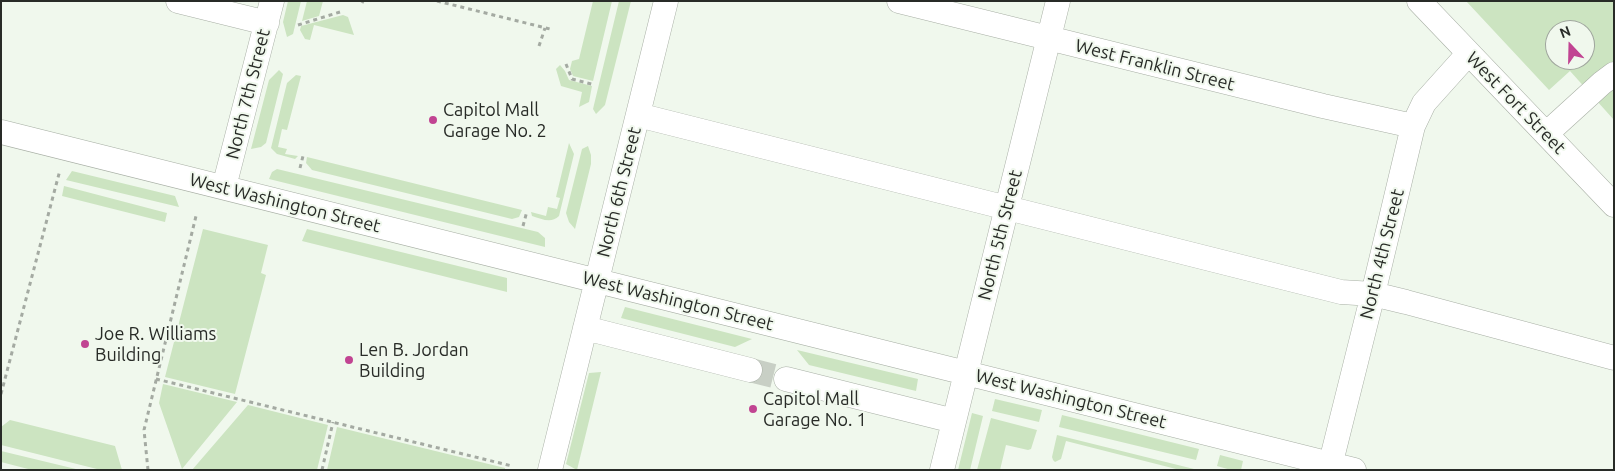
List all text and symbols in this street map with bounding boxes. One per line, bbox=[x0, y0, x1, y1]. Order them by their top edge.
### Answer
north arrow bbox=[1545, 20, 1595, 70]
text: N bbox=[1557, 23, 1573, 41]
street label: North 7th Street bbox=[221, 27, 275, 161]
street label: West Franklin Street bbox=[1073, 35, 1237, 95]
street label: West Fort Street bbox=[1462, 47, 1570, 159]
place label: Capitol Mall Garage No. 2 bbox=[443, 99, 547, 142]
marker: Capitol Mall Garage No. 2 bbox=[427, 114, 439, 126]
street label: North 6th Street bbox=[592, 125, 646, 259]
street label: North 5th Street bbox=[973, 168, 1027, 302]
street label: West Washington Street bbox=[187, 169, 383, 237]
street label: North 4th Street bbox=[1355, 187, 1409, 321]
street label: West Washington Street bbox=[580, 267, 776, 335]
place label: Joe R. Williams Building bbox=[95, 323, 216, 366]
marker: Joe R. Williams Building bbox=[79, 338, 91, 350]
place label: Len B. Jordan Building bbox=[359, 339, 469, 382]
marker: Len B. Jordan Building bbox=[343, 354, 355, 366]
street label: West Washington Street bbox=[973, 365, 1169, 433]
place label: Capitol Mall Garage No. 1 bbox=[763, 388, 867, 430]
marker: Capitol Mall Garage No. 1 bbox=[747, 403, 759, 415]

